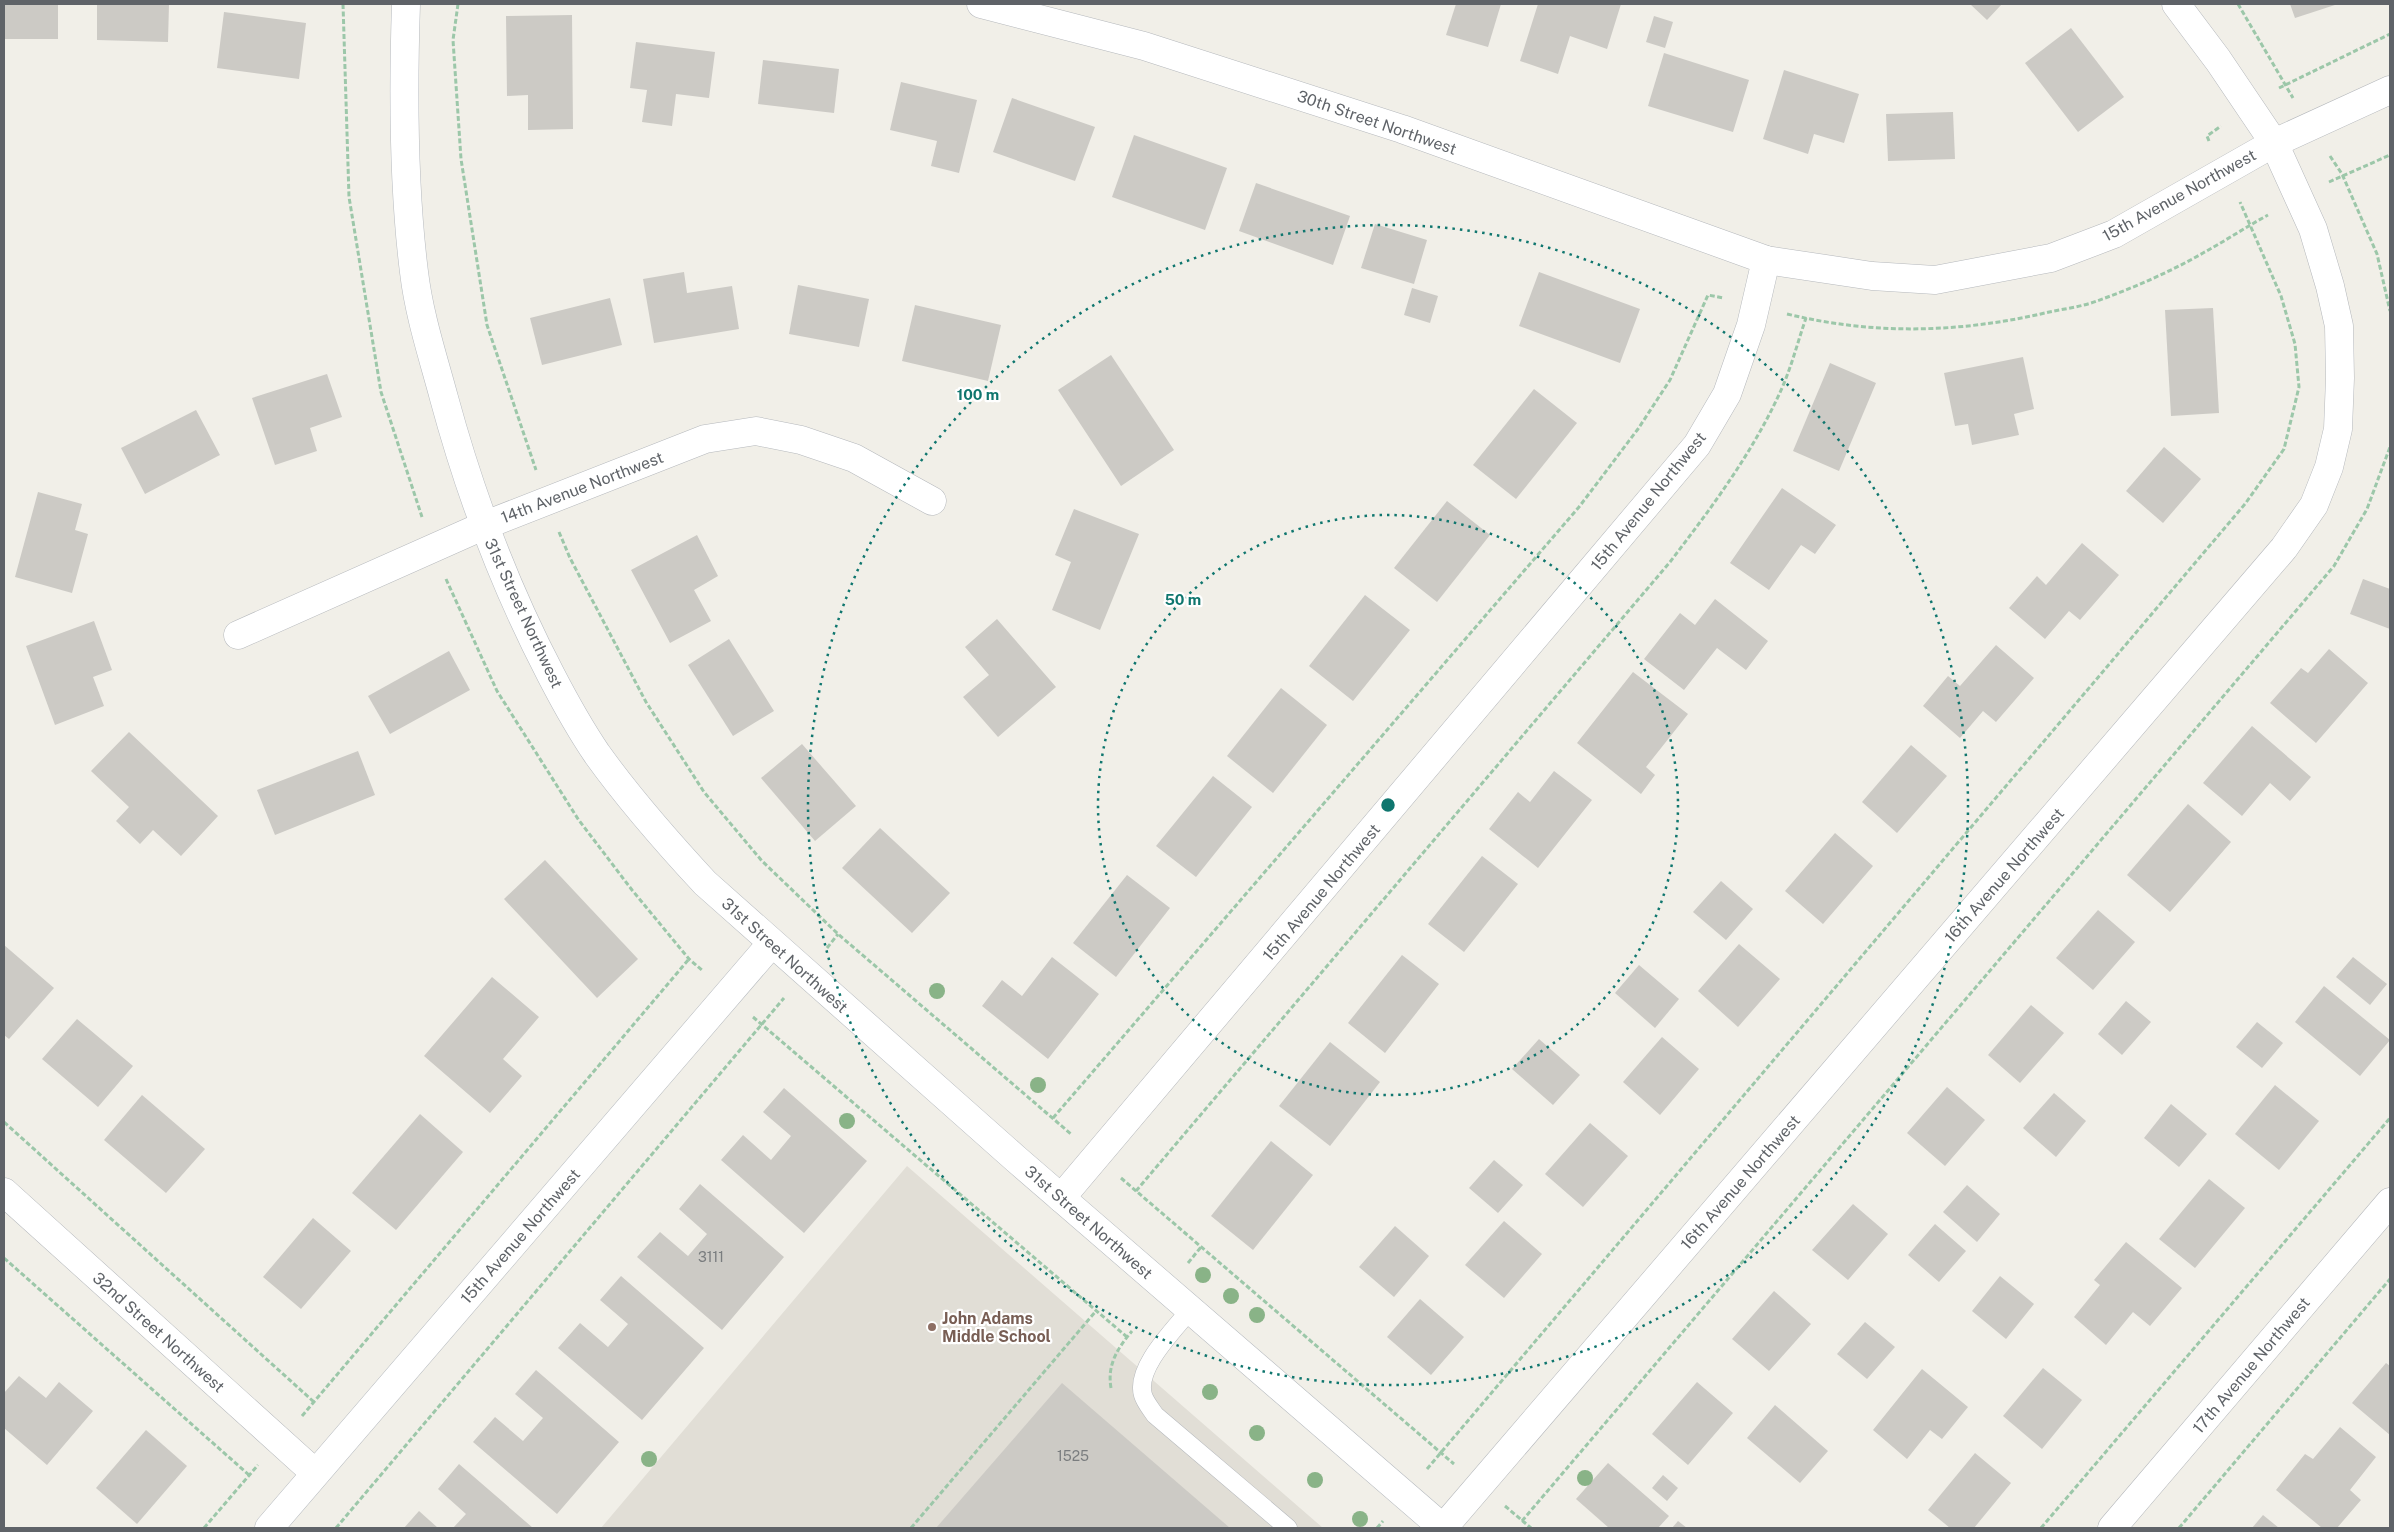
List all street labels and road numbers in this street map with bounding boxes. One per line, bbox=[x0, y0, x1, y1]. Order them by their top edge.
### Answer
street label: 30th Street Northwest bbox=[1295, 86, 1459, 159]
street label: 15th Avenue Northwest bbox=[2099, 145, 2259, 246]
street label: 15th Avenue Northwest bbox=[1587, 428, 1710, 574]
street label: 14th Avenue Northwest bbox=[498, 448, 666, 527]
street label: 31st Street Northwest bbox=[481, 535, 567, 691]
street label: 16th Avenue Northwest bbox=[1941, 804, 2068, 947]
street label: 15th Avenue Northwest bbox=[1259, 820, 1384, 964]
street label: 31st Street Northwest bbox=[718, 894, 852, 1017]
street label: 16th Avenue Northwest bbox=[1677, 1111, 1804, 1254]
street label: 31st Street Northwest bbox=[1021, 1162, 1156, 1283]
street label: 15th Avenue Northwest bbox=[457, 1165, 584, 1308]
street label: 32nd Street Northwest bbox=[89, 1268, 228, 1397]
street label: 17th Avenue Northwest bbox=[2189, 1293, 2314, 1437]

